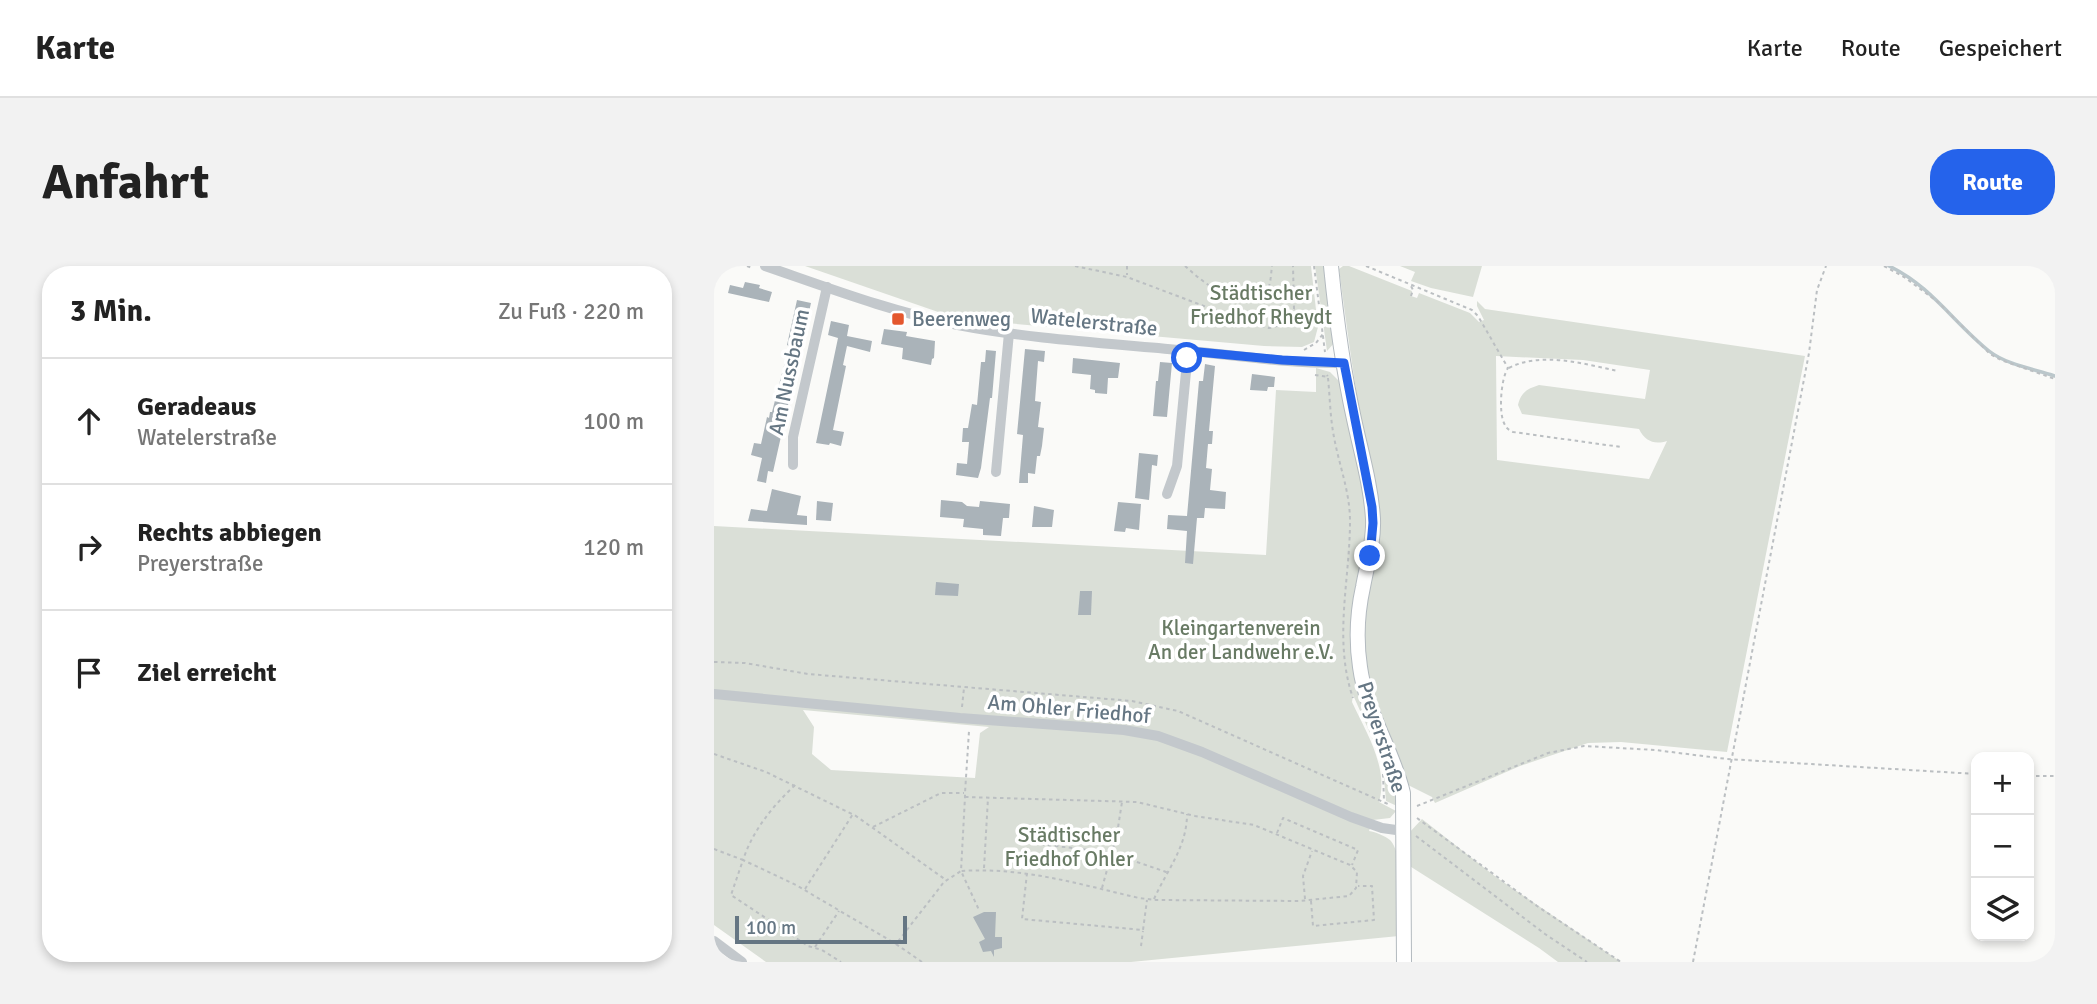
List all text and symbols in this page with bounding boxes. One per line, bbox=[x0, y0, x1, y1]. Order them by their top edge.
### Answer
text: Karte bbox=[35, 28, 115, 69]
text: Karte bbox=[1747, 33, 1803, 63]
text: Route bbox=[1841, 33, 1901, 63]
text: Gespeichert bbox=[1939, 33, 2062, 63]
button: Route bbox=[1930, 149, 2055, 215]
text: Anfahrt bbox=[42, 152, 209, 212]
park label: Städtischer Friedhof Rheydt bbox=[1190, 280, 1332, 330]
text: 3 Min. bbox=[70, 293, 152, 330]
text: Zu Fuß · 220 m bbox=[498, 297, 644, 326]
street label: Watelerstraße bbox=[1029, 302, 1159, 342]
place label: Beerenweg bbox=[912, 306, 1011, 332]
street label: Am Nussbaum bbox=[763, 307, 815, 437]
marker: Beerenweg bbox=[890, 311, 906, 327]
route start bbox=[1171, 342, 1202, 373]
text: Geradeaus bbox=[137, 391, 256, 423]
icon: ahead bbox=[70, 402, 108, 440]
text: 100 m bbox=[583, 407, 644, 436]
text: Watelerstraße bbox=[137, 423, 277, 452]
text: Rechts abbiegen bbox=[137, 517, 322, 549]
icon: right bbox=[70, 528, 108, 566]
text: 120 m bbox=[583, 533, 644, 562]
route end bbox=[1354, 540, 1385, 571]
text: Preyerstraße bbox=[137, 549, 263, 578]
park label: Kleingartenverein An der Landwehr e.V. bbox=[1148, 615, 1334, 665]
icon: arrive bbox=[70, 654, 108, 692]
text: Ziel erreicht bbox=[137, 657, 277, 689]
street label: Preyerstraße bbox=[1352, 678, 1412, 796]
street label: Am Ohler Friedhof bbox=[986, 689, 1152, 729]
map controls bbox=[1971, 752, 2034, 941]
button: + bbox=[1971, 752, 2034, 815]
button: − bbox=[1971, 815, 2034, 878]
park label: Städtischer Friedhof Ohler bbox=[1004, 822, 1134, 872]
button: layers bbox=[1971, 878, 2034, 941]
scale bar bbox=[735, 913, 906, 945]
text: 100 m bbox=[746, 916, 796, 940]

